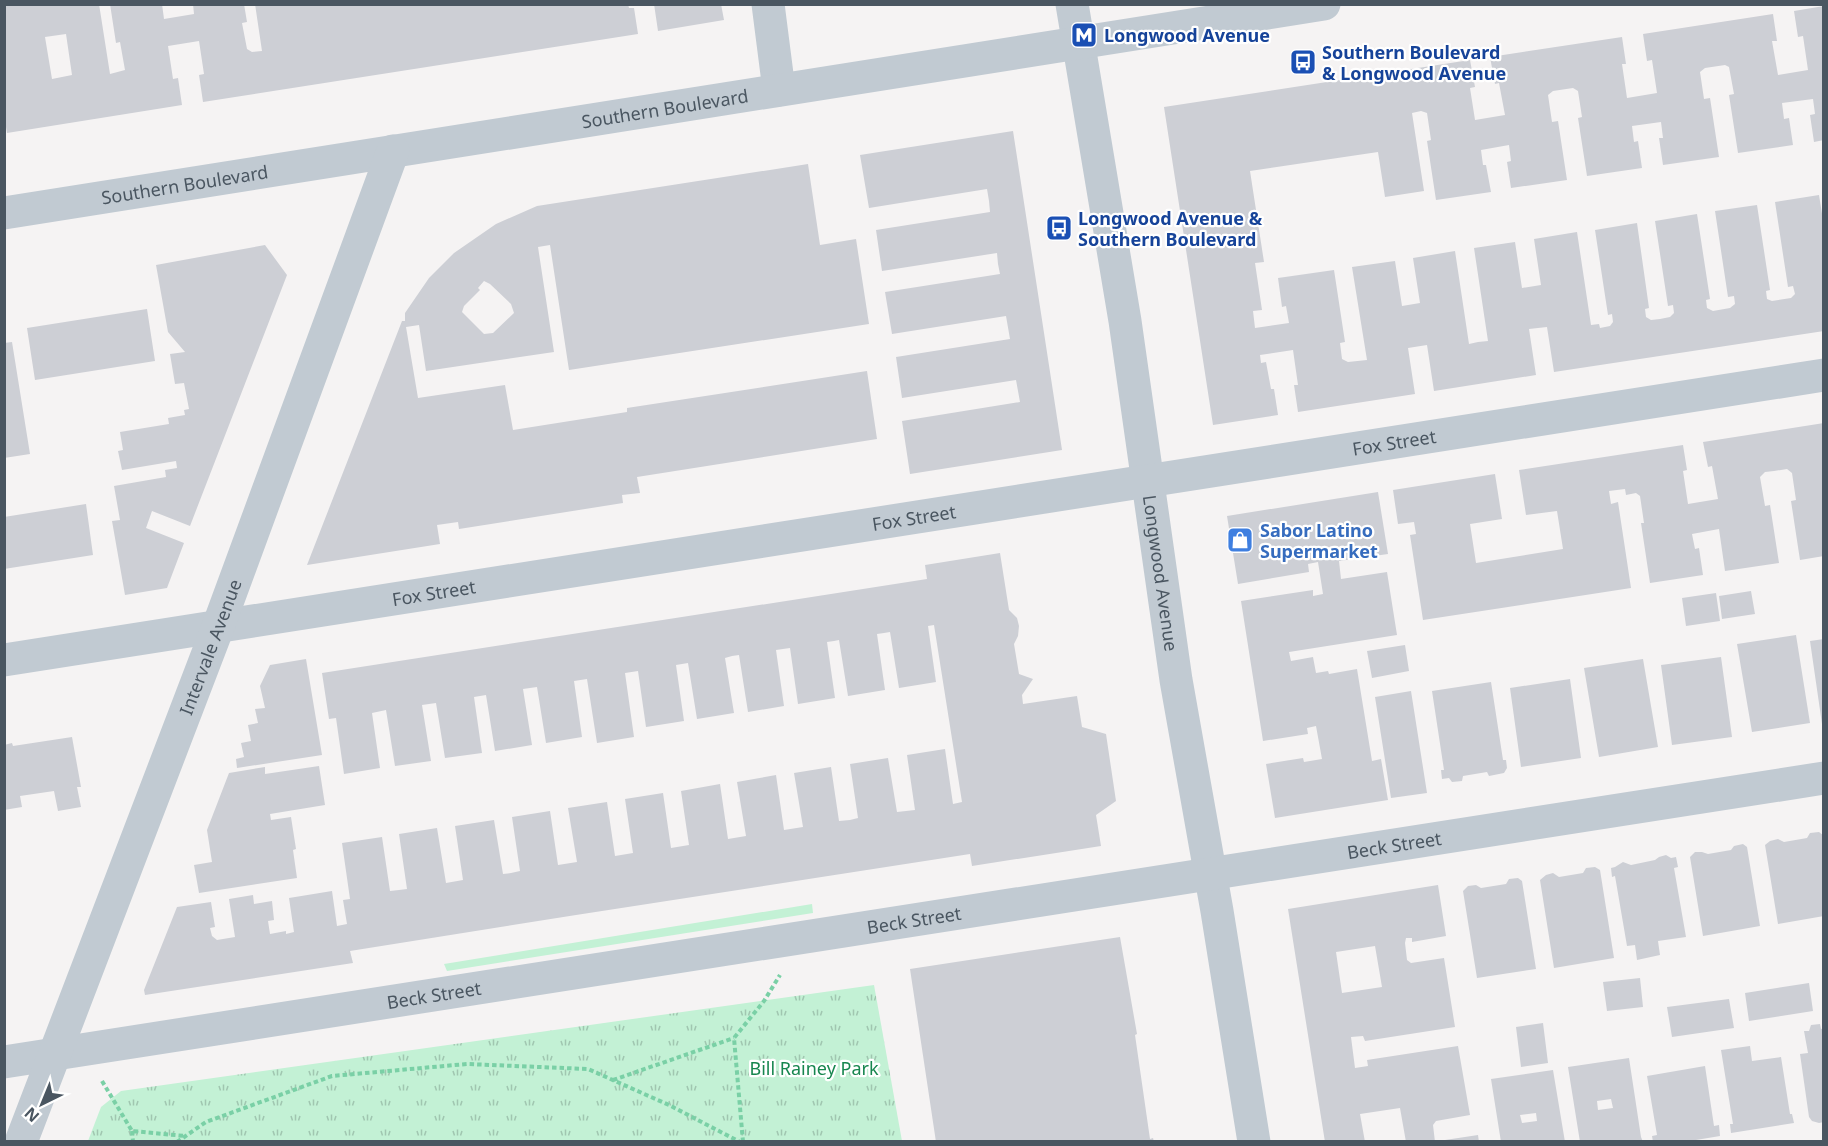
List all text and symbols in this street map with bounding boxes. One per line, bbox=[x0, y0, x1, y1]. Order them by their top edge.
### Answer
metro station icon: Longwood Avenue bbox=[1069, 20, 1099, 50]
place label: Longwood Avenue bbox=[1104, 23, 1270, 47]
place label: Southern Boulevard & Longwood Avenue bbox=[1322, 40, 1506, 85]
bus stop icon: Southern Boulevard & Longwood Avenue bbox=[1288, 47, 1318, 77]
street label: Southern Boulevard bbox=[580, 83, 750, 133]
street label: Southern Boulevard bbox=[100, 159, 270, 209]
place label: Longwood Avenue & Southern Boulevard bbox=[1078, 206, 1263, 251]
bus stop icon: Longwood Avenue & Southern Boulevard bbox=[1044, 213, 1074, 243]
street label: Fox Street bbox=[1351, 424, 1438, 461]
street label: Longwood Avenue bbox=[1138, 493, 1184, 653]
street label: Fox Street bbox=[870, 499, 958, 536]
place label: Sabor Latino Supermarket bbox=[1260, 518, 1378, 563]
shop icon: Sabor Latino Supermarket bbox=[1225, 525, 1255, 555]
street label: Fox Street bbox=[390, 574, 478, 611]
street label: Intervale Avenue bbox=[174, 576, 247, 718]
street label: Beck Street bbox=[1345, 826, 1443, 864]
street label: Beck Street bbox=[865, 901, 963, 939]
street label: Beck Street bbox=[385, 976, 483, 1014]
park label: Bill Rainey Park bbox=[749, 1056, 879, 1080]
north arrow bbox=[12, 1074, 72, 1134]
text: N bbox=[20, 1102, 44, 1127]

